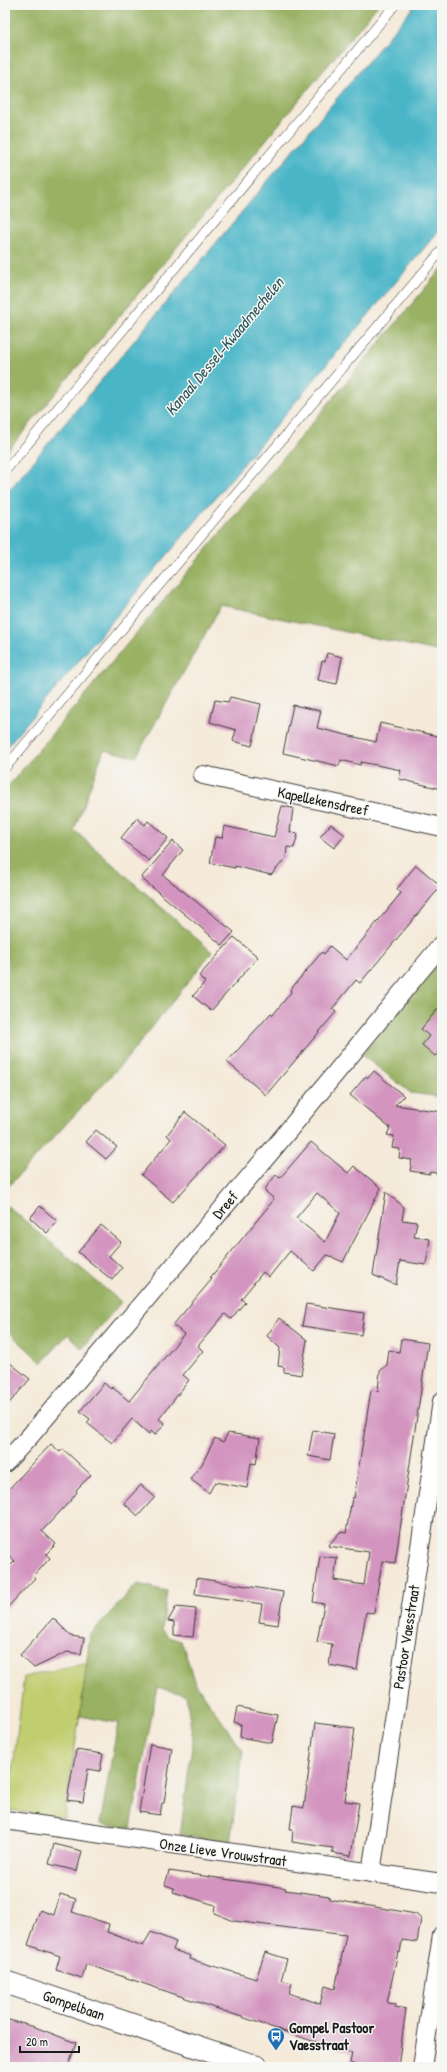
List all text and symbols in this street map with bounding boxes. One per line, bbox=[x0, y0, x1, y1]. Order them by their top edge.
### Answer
water label: Kanaal Dessel-Kwaadmechelen bbox=[159, 271, 290, 420]
street label: Kapellekensdreef bbox=[276, 781, 371, 821]
street label: Dreef bbox=[207, 1186, 243, 1223]
street label: Pastoor Vaesstraat bbox=[387, 1583, 425, 1691]
street label: Onze Lieve Vrouwstraat bbox=[158, 1833, 289, 1871]
street label: Gompelbaan bbox=[40, 1985, 108, 2026]
place label: Gompel Pastoor Vaesstraat bbox=[289, 2017, 374, 2055]
bus stop icon: Gompel Pastoor Vaesstraat bbox=[266, 2026, 286, 2051]
scale bar bbox=[20, 2028, 79, 2054]
text: 20 m bbox=[26, 2033, 48, 2050]

